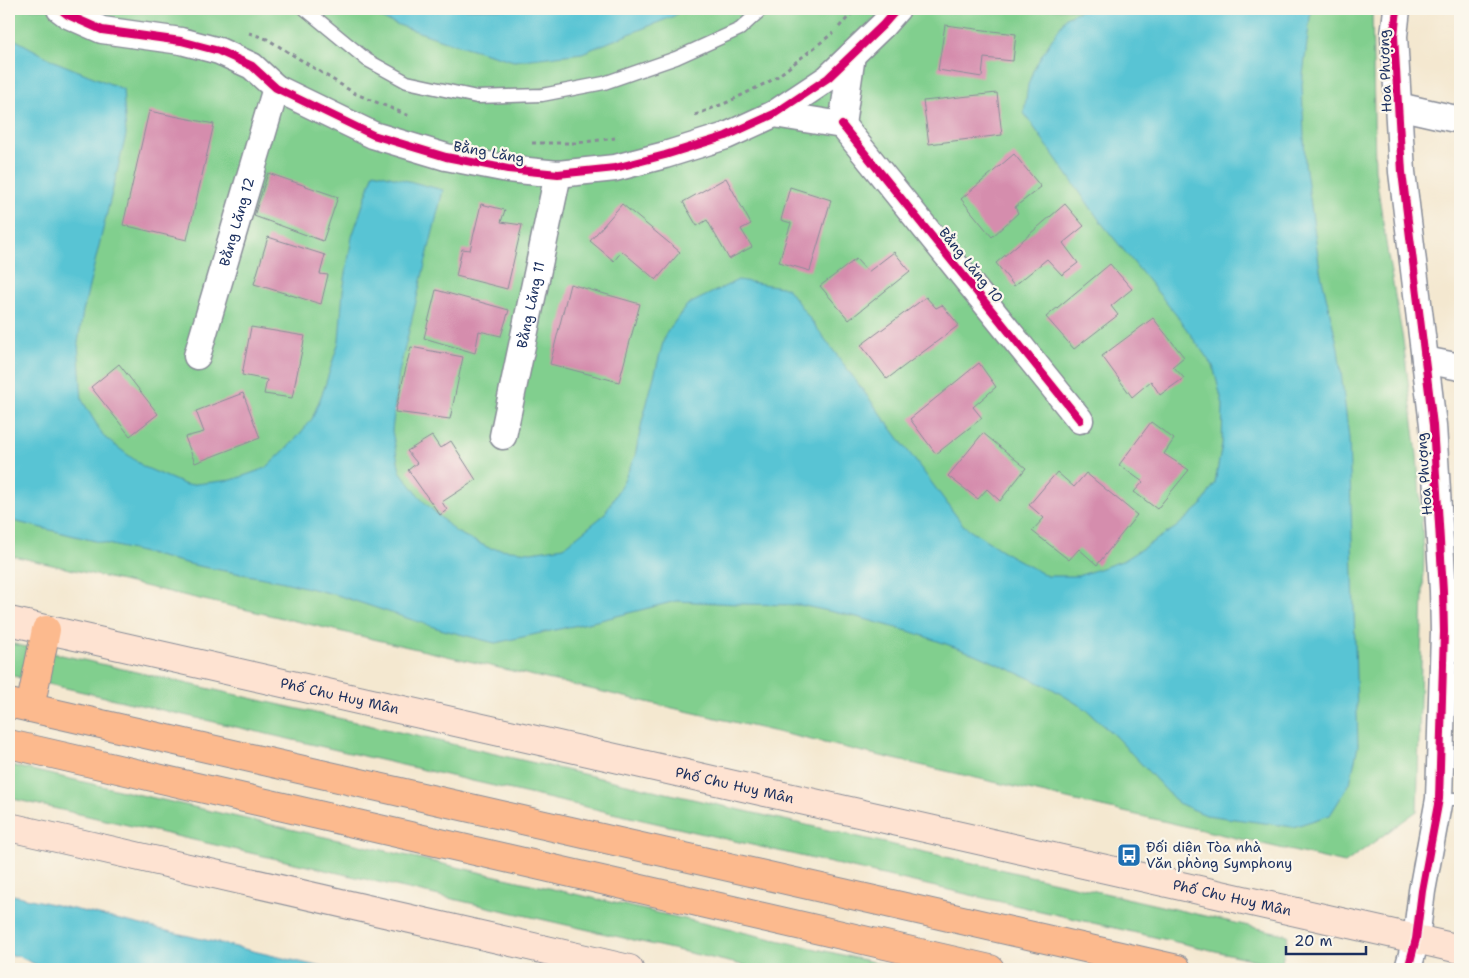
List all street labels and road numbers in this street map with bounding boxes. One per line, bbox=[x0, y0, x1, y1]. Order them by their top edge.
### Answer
street label: Hoa Phượng bbox=[1375, 29, 1395, 113]
street label: Bằng Lăng bbox=[452, 137, 526, 167]
street label: Bằng Lăng 12 bbox=[215, 175, 258, 268]
street label: Bằng Lăng 10 bbox=[935, 224, 1007, 306]
street label: Bằng Lăng 11 bbox=[513, 260, 548, 350]
street label: Hoa Phượng bbox=[1412, 432, 1436, 516]
street label: Phố Chu Huy Mân bbox=[279, 674, 401, 718]
street label: Phố Chu Huy Mân bbox=[674, 763, 796, 807]
street label: Phố Chu Huy Mân bbox=[1171, 875, 1294, 920]

